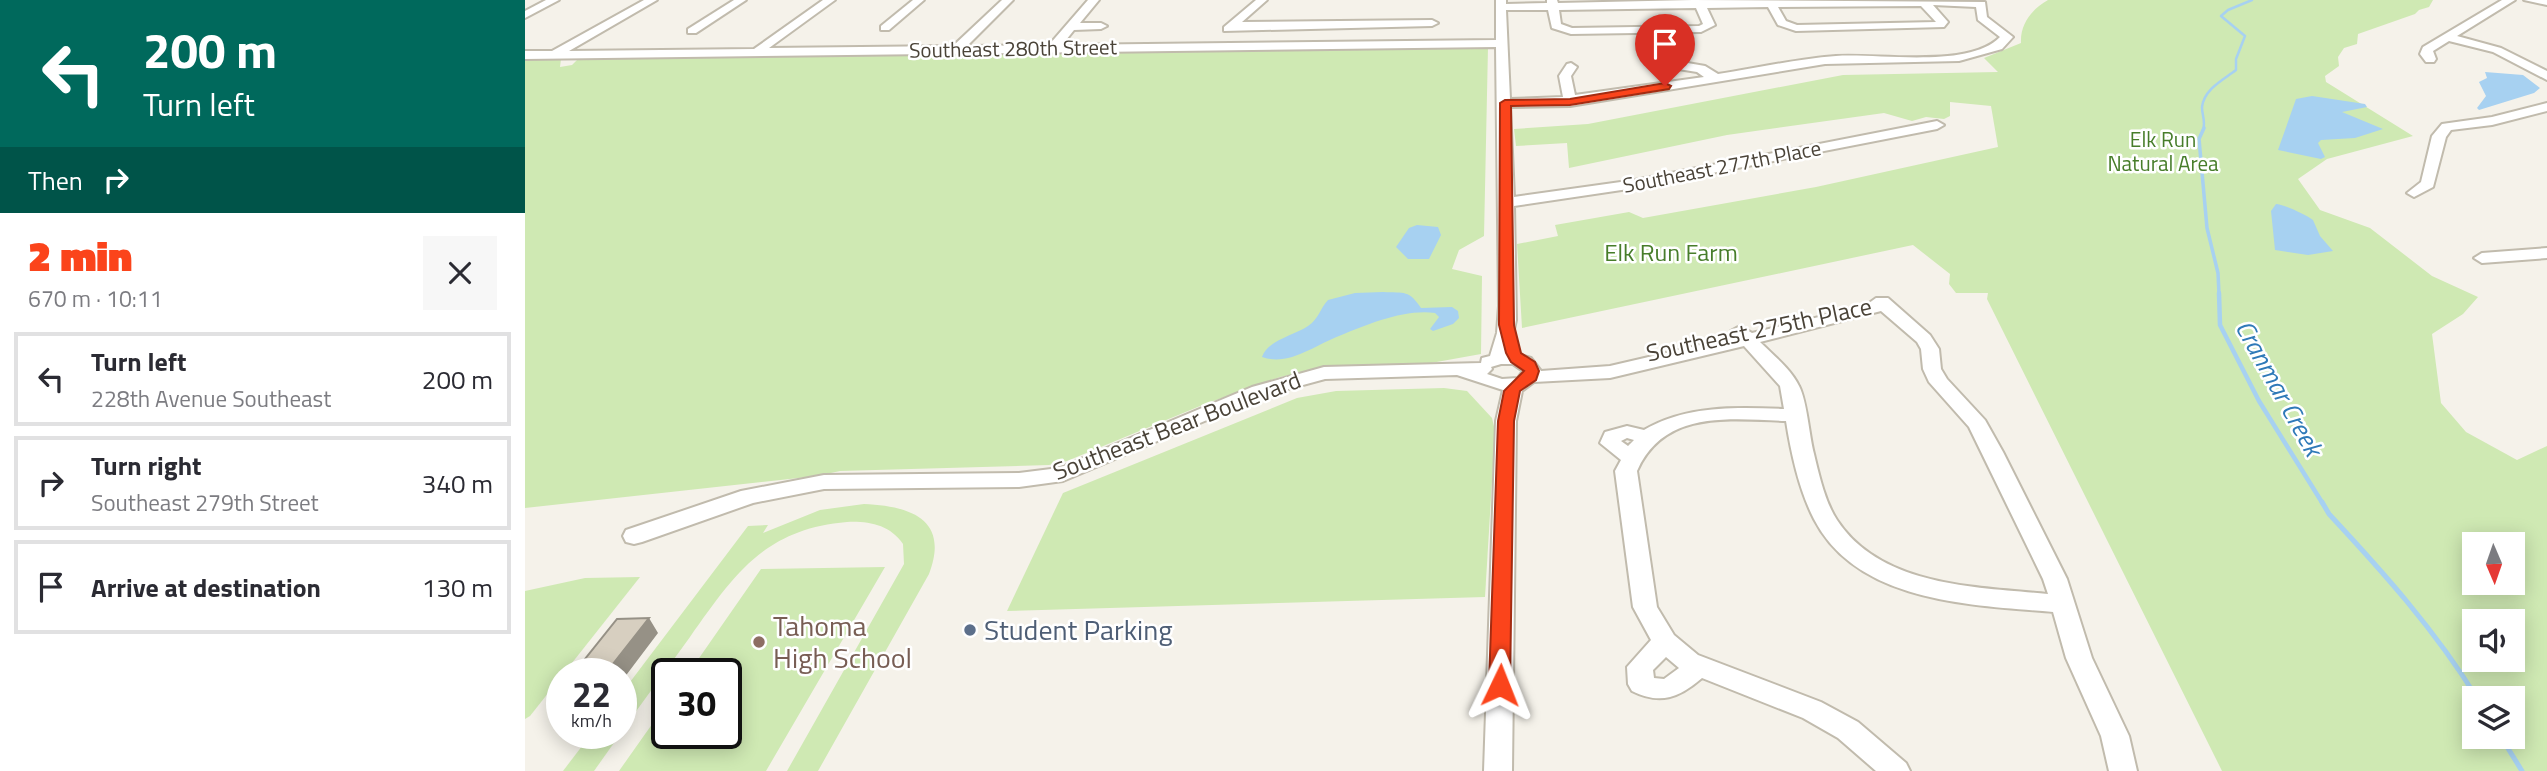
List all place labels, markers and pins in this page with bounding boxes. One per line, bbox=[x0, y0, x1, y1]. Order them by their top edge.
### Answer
pin bbox=[1635, 14, 1695, 86]
place label: Tahoma High School bbox=[773, 604, 912, 679]
place label: Student Parking bbox=[984, 608, 1173, 651]
marker: Student Parking bbox=[962, 622, 978, 638]
marker: Tahoma High School bbox=[751, 634, 767, 650]

